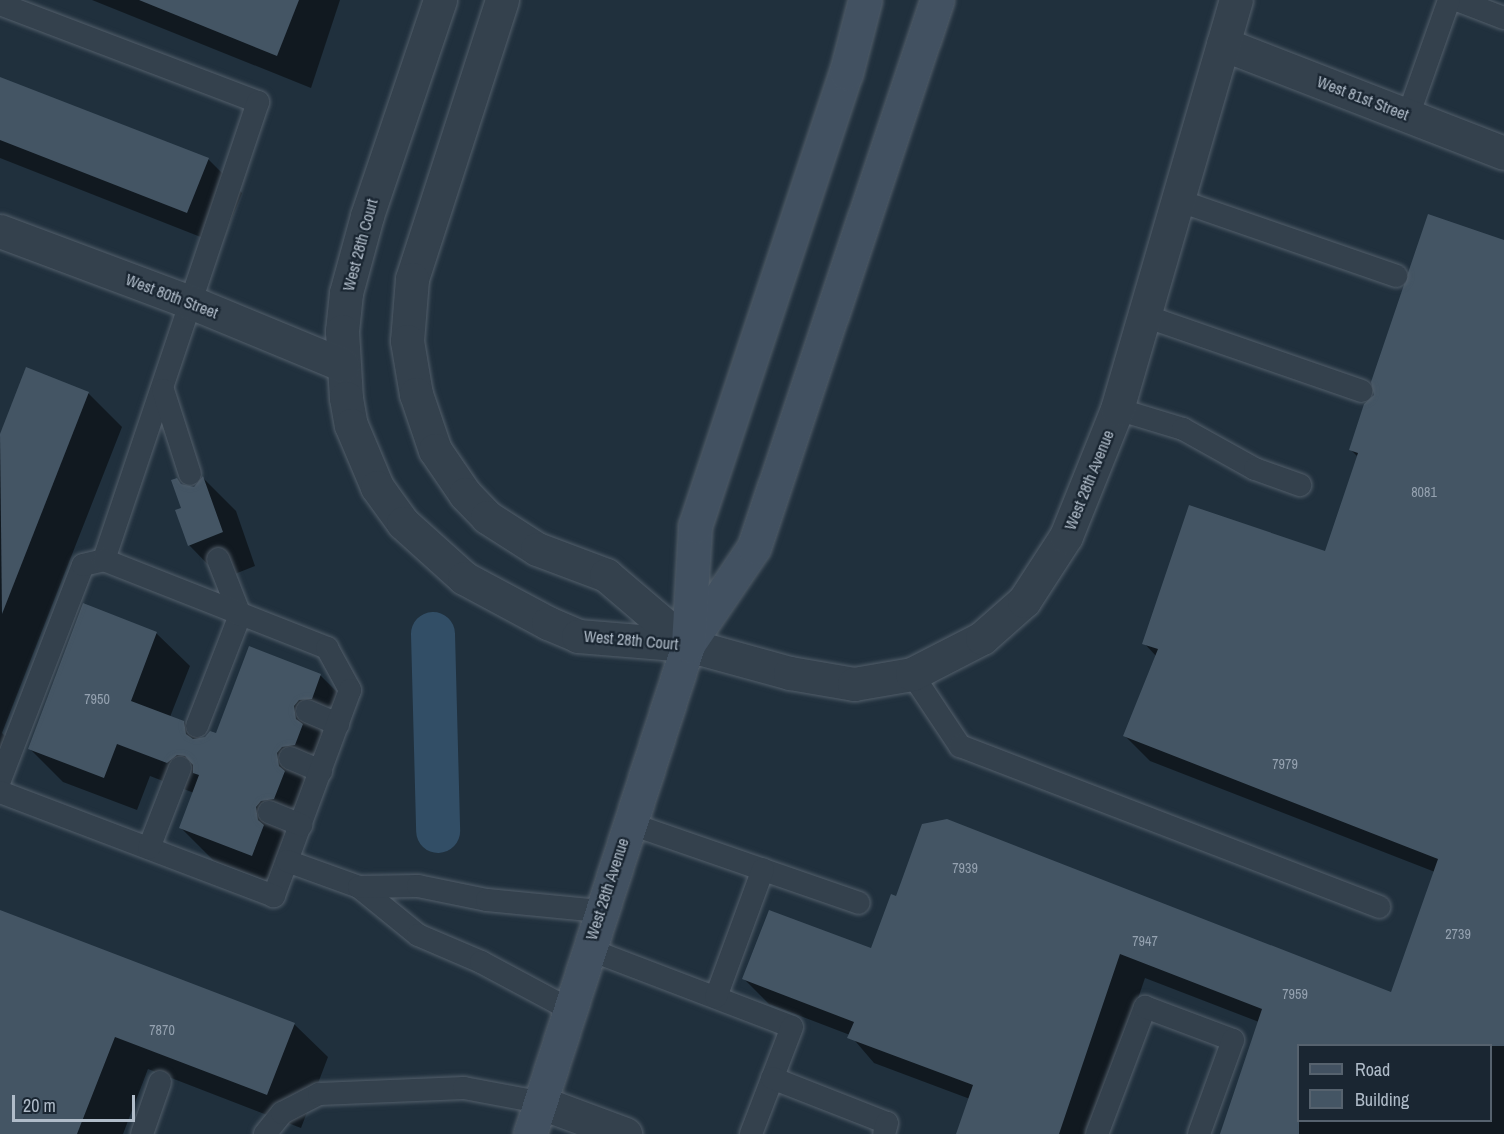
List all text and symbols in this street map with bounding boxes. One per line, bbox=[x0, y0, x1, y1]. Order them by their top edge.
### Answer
street label: West 81st Street bbox=[1314, 72, 1412, 124]
street label: West 28th Court bbox=[338, 197, 382, 293]
street label: West 80th Street bbox=[123, 270, 221, 322]
street label: West 28th Avenue bbox=[1060, 427, 1118, 533]
house number: 8081 bbox=[1411, 484, 1437, 500]
street label: West 28th Court bbox=[583, 626, 679, 654]
house number: 7950 bbox=[84, 691, 110, 707]
house number: 7979 bbox=[1272, 756, 1298, 772]
street label: West 28th Avenue bbox=[581, 835, 633, 943]
house number: 7939 bbox=[952, 860, 978, 876]
house number: 2739 bbox=[1445, 926, 1471, 942]
house number: 7947 bbox=[1132, 933, 1158, 949]
house number: 7959 bbox=[1282, 986, 1308, 1002]
house number: 7870 bbox=[149, 1022, 175, 1038]
legend bbox=[1297, 1044, 1492, 1122]
text: Road bbox=[1355, 1057, 1390, 1082]
scale bar bbox=[15, 1083, 138, 1121]
text: Building bbox=[1355, 1087, 1409, 1112]
text: 20 m bbox=[23, 1093, 56, 1118]

